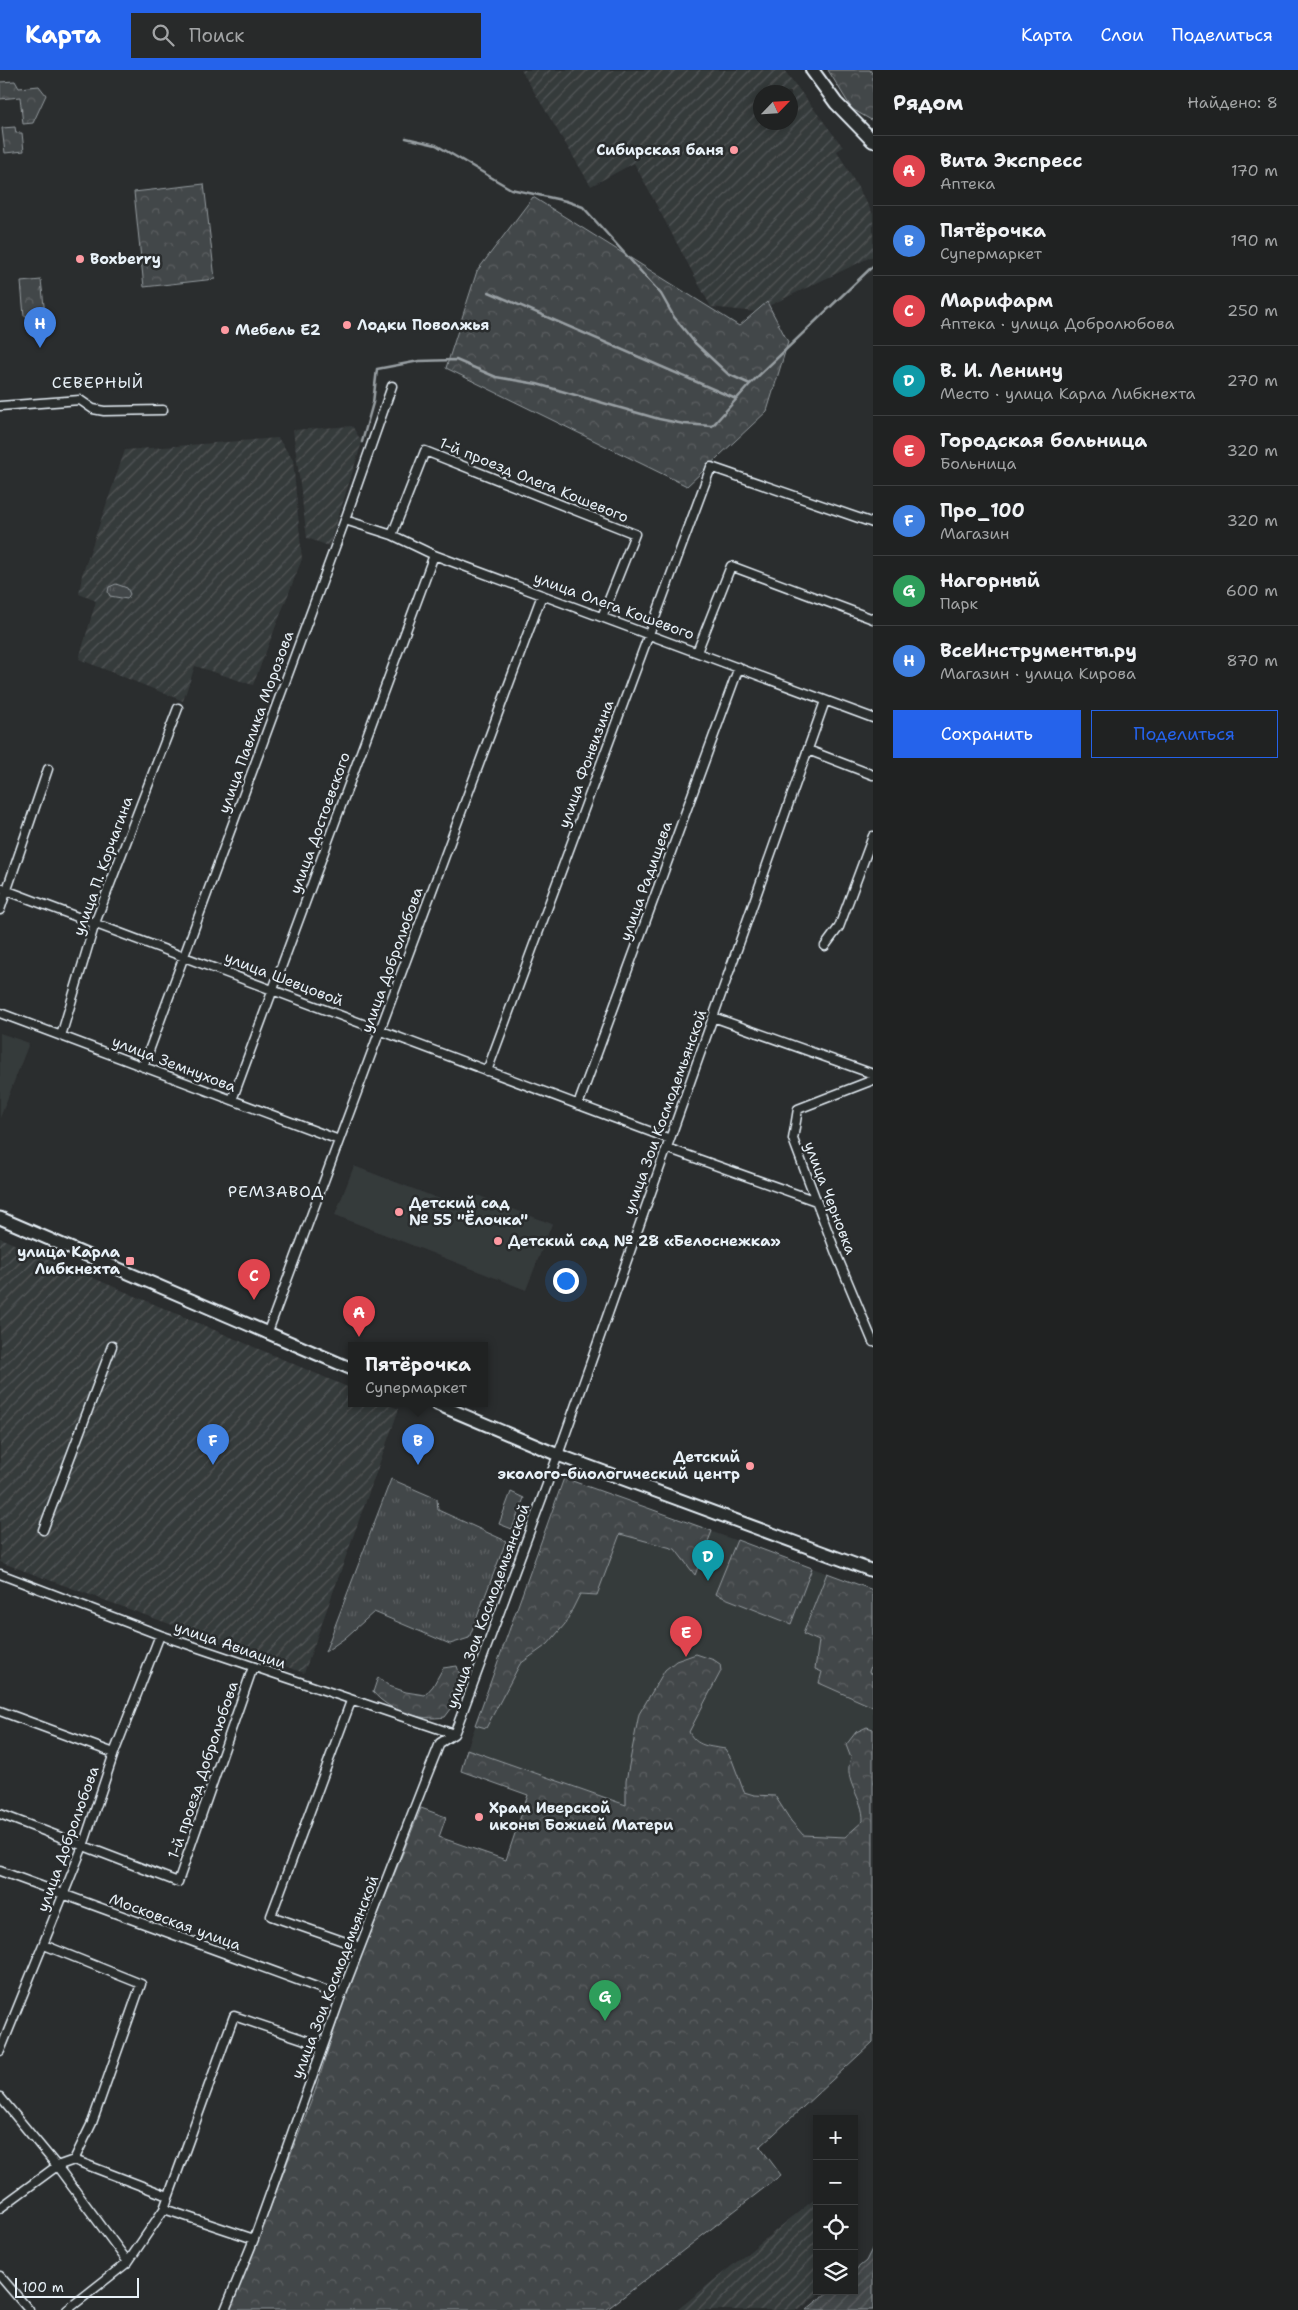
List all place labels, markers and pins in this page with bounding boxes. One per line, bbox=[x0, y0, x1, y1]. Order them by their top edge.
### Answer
place label: Сибирская баня bbox=[596, 140, 724, 160]
marker: Сибирская баня bbox=[728, 144, 740, 156]
place label: Boxberry bbox=[90, 249, 161, 269]
marker: Boxberry bbox=[74, 253, 86, 265]
pin: H bbox=[24, 307, 56, 348]
place label: Лодки Поволжья bbox=[357, 315, 490, 335]
marker: Лодки Поволжья bbox=[341, 319, 353, 331]
place label: Мебель Е2 bbox=[235, 320, 321, 340]
marker: Мебель Е2 bbox=[219, 324, 231, 336]
place label: Детский сад № 55 "Ёлочка" bbox=[409, 1193, 528, 1230]
marker: Детский сад № 55 "Ёлочка" bbox=[393, 1206, 405, 1218]
place label: Детский сад № 28 «Белоснежка» bbox=[508, 1231, 781, 1251]
marker: Детский сад № 28 «Белоснежка» bbox=[492, 1235, 504, 1247]
place label: улица Карла Либкнехта bbox=[17, 1242, 121, 1279]
marker: улица Карла Либкнехта bbox=[124, 1255, 136, 1267]
pin: C bbox=[238, 1259, 270, 1300]
pin: A bbox=[343, 1296, 375, 1337]
pin: F bbox=[197, 1424, 229, 1465]
pin: B bbox=[402, 1424, 434, 1465]
place label: Детский эколого-биологический центр bbox=[497, 1447, 741, 1484]
marker: Детский эколого-биологический центр bbox=[744, 1460, 756, 1472]
pin: D bbox=[692, 1540, 724, 1581]
pin: E bbox=[670, 1616, 702, 1657]
place label: Храм Иверской иконы Божией Матери bbox=[489, 1798, 674, 1835]
marker: Храм Иверской иконы Божией Матери bbox=[473, 1811, 485, 1823]
pin: G bbox=[589, 1980, 621, 2021]

